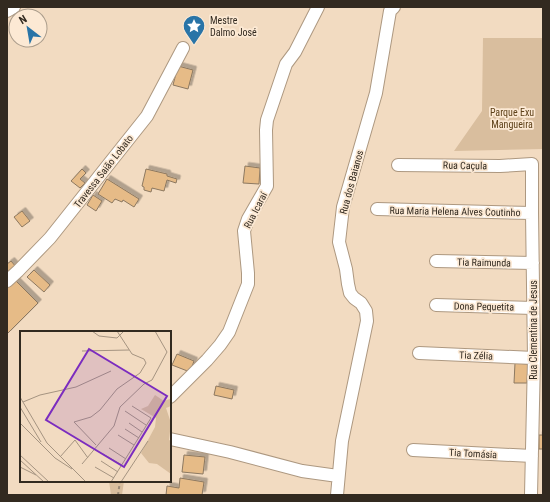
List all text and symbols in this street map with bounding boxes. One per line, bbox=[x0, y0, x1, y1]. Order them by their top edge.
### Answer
north arrow bbox=[8, 8, 48, 48]
text: N bbox=[17, 12, 30, 27]
place icon: Mestre Dalmo José bbox=[181, 13, 207, 46]
place label: Mestre Dalmo José bbox=[210, 15, 257, 38]
park label: Parque Exu Mangueira bbox=[490, 107, 534, 130]
street label: Travessa Saião Lobato bbox=[72, 133, 135, 210]
street label: Rua dos Baianos bbox=[338, 148, 365, 215]
street label: Rua Caçula bbox=[443, 160, 487, 171]
street label: Rua Icaraí bbox=[242, 190, 270, 230]
street label: Rua Maria Helena Alves Coutinho bbox=[389, 205, 521, 218]
street label: Tia Raimunda bbox=[457, 257, 511, 268]
street label: Rua Clementina de Jesus bbox=[528, 280, 539, 380]
street label: Dona Pequetita bbox=[454, 300, 514, 313]
inset map bbox=[20, 331, 171, 482]
street label: Tia Zélia bbox=[459, 349, 493, 362]
street label: Tia Tomásia bbox=[449, 447, 497, 460]

